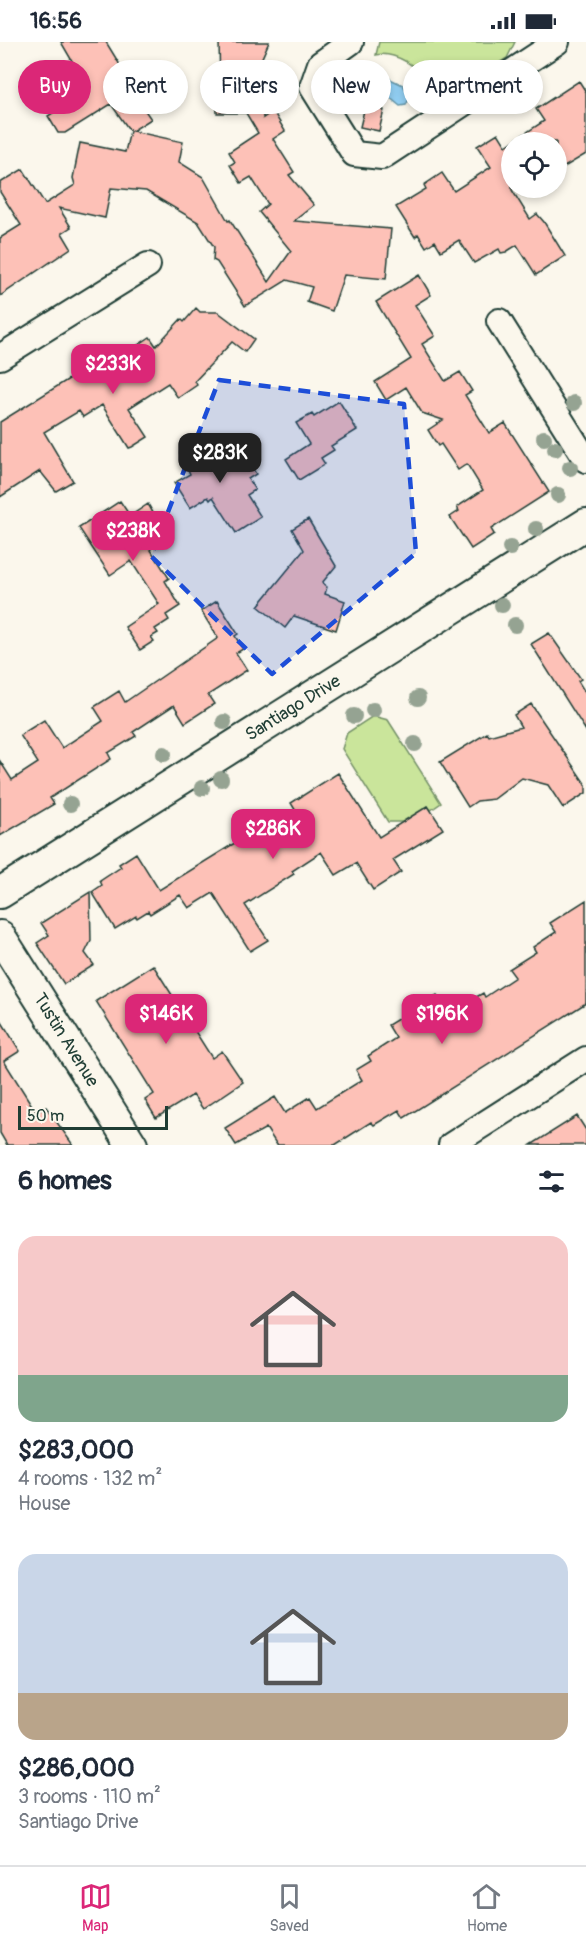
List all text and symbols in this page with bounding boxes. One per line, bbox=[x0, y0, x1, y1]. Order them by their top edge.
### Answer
text: 16:56 bbox=[30, 7, 82, 35]
chip: Buy bbox=[18, 60, 91, 114]
chip: Rent bbox=[103, 60, 188, 114]
chip: Filters bbox=[200, 60, 299, 114]
chip: New bbox=[311, 60, 391, 114]
chip: Apartment bbox=[403, 60, 543, 114]
map controls bbox=[501, 132, 567, 198]
button: locate bbox=[501, 132, 567, 198]
pin: $233K bbox=[71, 344, 155, 395]
text: $233K bbox=[85, 351, 141, 376]
pin: $283K bbox=[178, 433, 262, 484]
text: $283K bbox=[192, 440, 248, 465]
pin: $238K bbox=[91, 511, 175, 562]
text: $238K bbox=[106, 518, 160, 543]
street label: Santiago Drive bbox=[241, 670, 345, 746]
pin: $286K bbox=[231, 809, 315, 860]
text: $286K bbox=[245, 816, 301, 841]
street label: Tustin Avenue bbox=[28, 989, 104, 1091]
pin: $146K bbox=[124, 994, 208, 1045]
pin: $196K bbox=[400, 994, 484, 1045]
text: $146K bbox=[139, 1001, 193, 1026]
text: $196K bbox=[416, 1001, 468, 1026]
scale bar bbox=[18, 1103, 168, 1130]
text: 50 m bbox=[27, 1106, 64, 1126]
text: 6 homes bbox=[18, 1165, 112, 1197]
icon: filters bbox=[535, 1165, 568, 1198]
icon: home bbox=[239, 1275, 347, 1383]
text: $283,000 bbox=[18, 1434, 134, 1466]
text: 4 rooms · 132 m² bbox=[18, 1466, 162, 1491]
text: House bbox=[18, 1491, 70, 1516]
icon: home bbox=[239, 1593, 347, 1701]
text: $286,000 bbox=[18, 1752, 135, 1784]
text: 3 rooms · 110 m² bbox=[18, 1784, 161, 1809]
text: Santiago Drive bbox=[18, 1809, 138, 1834]
tab: Map bbox=[79, 1880, 112, 1936]
tab: Saved bbox=[269, 1880, 309, 1936]
tab: Home bbox=[467, 1880, 507, 1936]

